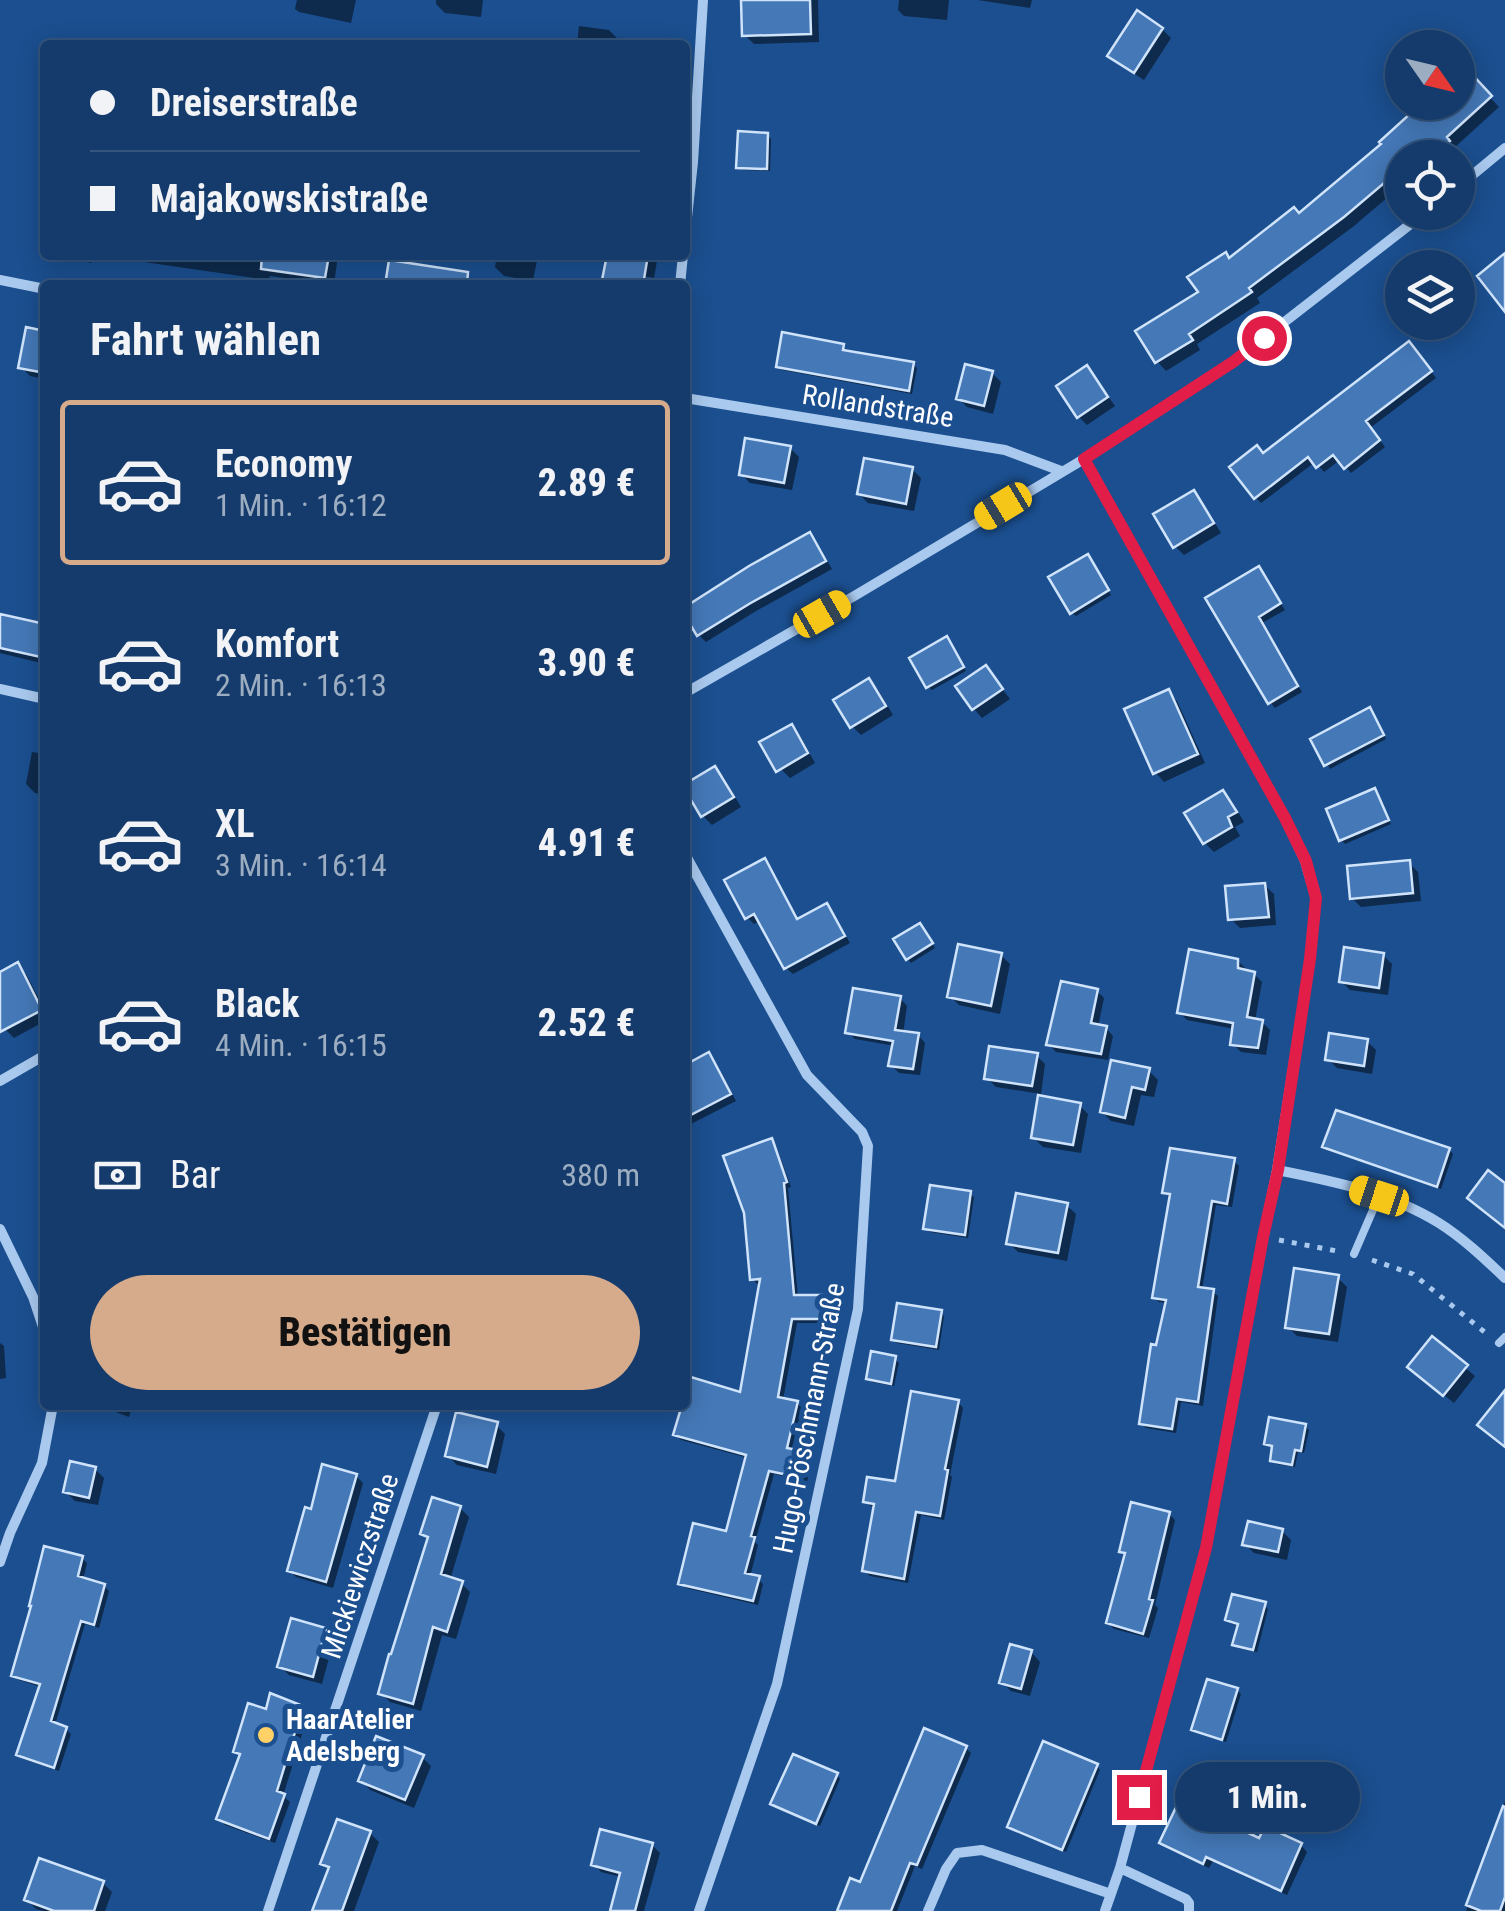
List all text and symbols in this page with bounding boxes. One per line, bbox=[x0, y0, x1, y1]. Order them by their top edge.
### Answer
north arrow bbox=[1385, 30, 1475, 120]
map controls bbox=[1385, 30, 1475, 340]
text: Dreiserstraße bbox=[150, 81, 358, 125]
button: locate bbox=[1385, 140, 1475, 230]
text: Majakowskistraße bbox=[150, 177, 428, 221]
button: layers bbox=[1385, 250, 1475, 340]
text: Fahrt wählen bbox=[90, 313, 321, 366]
route start bbox=[1242, 316, 1287, 361]
street label: Rollandstraße bbox=[800, 378, 956, 434]
icon: car bbox=[95, 438, 185, 528]
text: Economy bbox=[215, 442, 352, 486]
text: 2.89 € bbox=[538, 461, 635, 505]
car bbox=[970, 478, 1036, 534]
text: 1 Min. · 16:12 bbox=[215, 486, 387, 524]
car bbox=[789, 586, 855, 642]
icon: car bbox=[95, 618, 185, 708]
text: Komfort bbox=[215, 622, 339, 666]
text: 3.90 € bbox=[538, 641, 635, 685]
text: 2 Min. · 16:13 bbox=[215, 666, 387, 704]
icon: car bbox=[95, 798, 185, 888]
text: XL bbox=[215, 802, 254, 846]
text: 4.91 € bbox=[538, 821, 635, 865]
text: 3 Min. · 16:14 bbox=[215, 846, 387, 884]
icon: car bbox=[95, 978, 185, 1068]
text: Black bbox=[215, 982, 299, 1026]
text: 2.52 € bbox=[538, 1001, 635, 1045]
text: 4 Min. · 16:15 bbox=[215, 1026, 387, 1064]
icon: cash bbox=[90, 1148, 145, 1203]
text: Bar bbox=[170, 1153, 221, 1197]
text: 380 m bbox=[561, 1156, 640, 1194]
car bbox=[1346, 1172, 1412, 1220]
button: Bestätigen bbox=[90, 1275, 640, 1390]
street label: Hugo-Pöschmann-Straße bbox=[767, 1280, 851, 1556]
street label: Mickiewiczstraße bbox=[315, 1469, 405, 1663]
place label: HaarAtelier Adelsberg bbox=[286, 1703, 414, 1768]
marker: HaarAtelier Adelsberg bbox=[255, 1724, 277, 1746]
callout: 1 Min. bbox=[1174, 1762, 1359, 1832]
route end bbox=[1117, 1775, 1162, 1820]
text: 1 Min. bbox=[1227, 1778, 1308, 1816]

